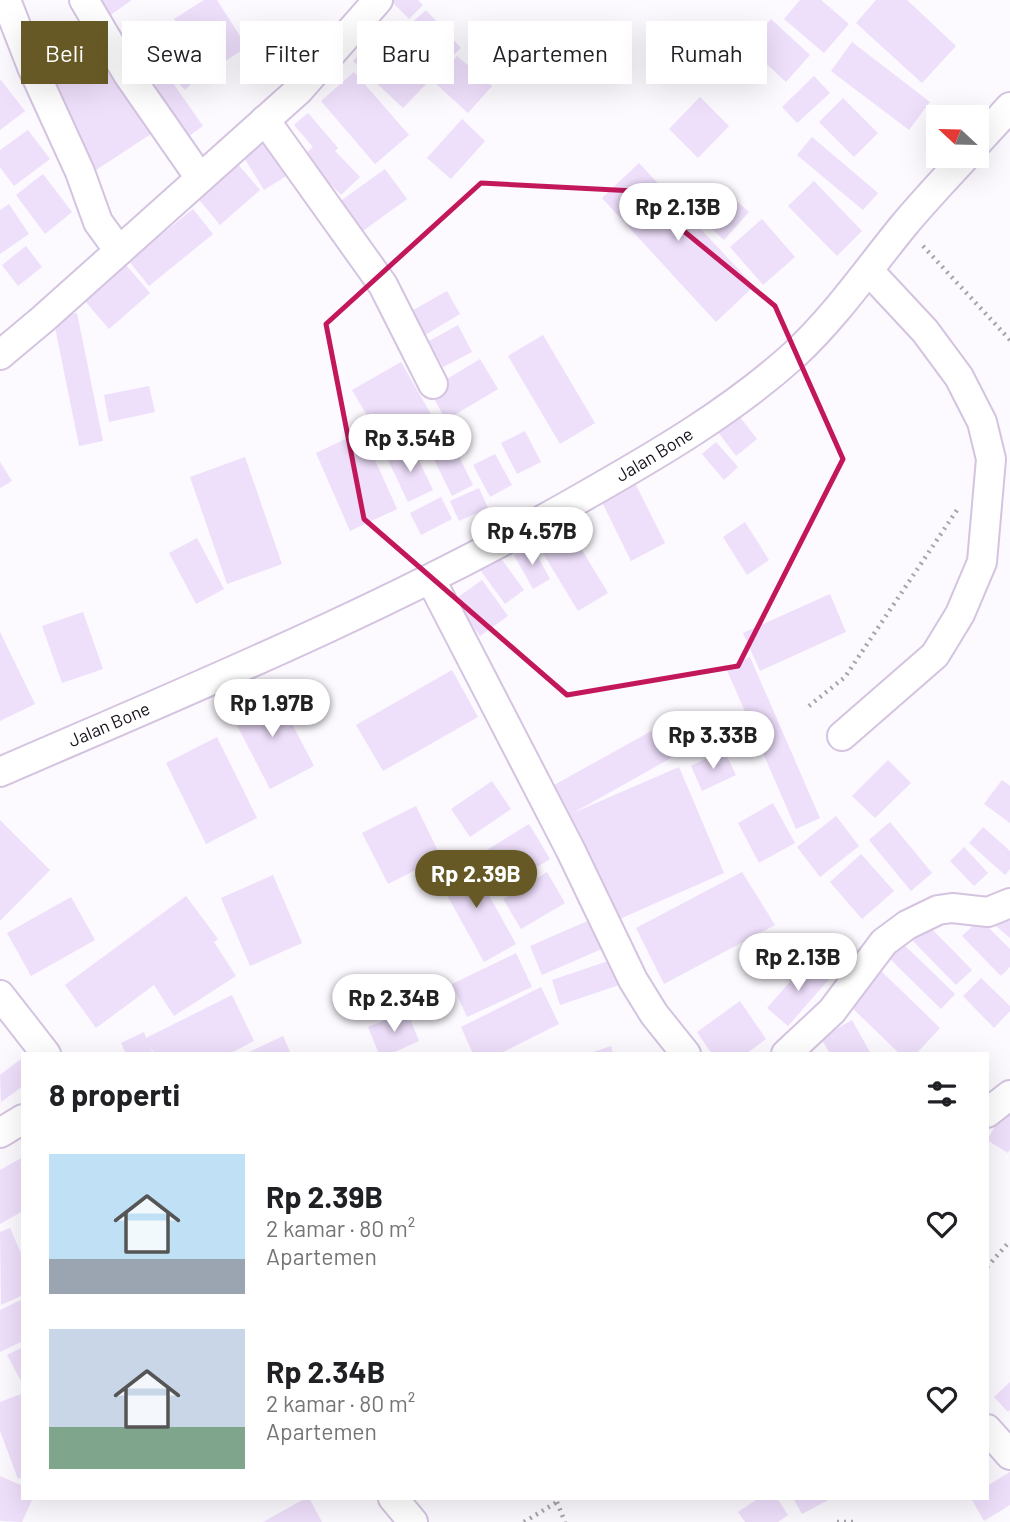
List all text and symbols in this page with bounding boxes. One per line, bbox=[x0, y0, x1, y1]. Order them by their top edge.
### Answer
chip: Beli bbox=[21, 21, 108, 84]
chip: Sewa bbox=[122, 21, 226, 84]
chip: Filter bbox=[240, 21, 343, 84]
chip: Baru bbox=[357, 21, 454, 84]
chip: Apartemen bbox=[468, 21, 632, 84]
chip: Rumah bbox=[646, 21, 767, 84]
north arrow bbox=[926, 105, 989, 168]
map controls bbox=[926, 105, 989, 168]
pin: Rp 2.13B bbox=[606, 184, 750, 243]
text: Rp 2.13B bbox=[635, 192, 721, 220]
pin: Rp 3.54B bbox=[338, 414, 482, 474]
street label: Jalan Bone bbox=[611, 422, 697, 486]
text: Rp 3.54B bbox=[365, 423, 456, 451]
pin: Rp 4.57B bbox=[460, 508, 604, 567]
text: Rp 4.57B bbox=[487, 516, 577, 544]
pin: Rp 1.97B bbox=[200, 680, 344, 739]
text: Rp 1.97B bbox=[230, 688, 314, 716]
street label: Jalan Bone bbox=[65, 697, 153, 751]
pin: Rp 3.33B bbox=[641, 712, 785, 771]
text: Rp 3.33B bbox=[668, 720, 758, 748]
pin: Rp 2.39B bbox=[404, 850, 548, 910]
text: Rp 2.39B bbox=[431, 859, 521, 887]
pin: Rp 2.13B bbox=[726, 934, 870, 993]
text: Rp 2.13B bbox=[755, 942, 841, 970]
pin: Rp 2.34B bbox=[322, 974, 466, 1034]
text: Rp 2.34B bbox=[348, 983, 440, 1011]
icon: filters bbox=[923, 1075, 961, 1113]
text: 8 properti bbox=[49, 1076, 180, 1112]
text: Rp 2.39B bbox=[266, 1178, 383, 1214]
icon: home bbox=[105, 1182, 189, 1266]
icon: heart bbox=[923, 1205, 961, 1243]
text: 2 kamar · 80 m² bbox=[266, 1214, 415, 1242]
text: Apartemen bbox=[266, 1242, 377, 1270]
text: Rp 2.34B bbox=[266, 1353, 385, 1389]
icon: home bbox=[105, 1357, 189, 1441]
icon: heart bbox=[923, 1380, 961, 1418]
text: 2 kamar · 80 m² bbox=[266, 1389, 415, 1417]
text: Apartemen bbox=[266, 1417, 377, 1445]

